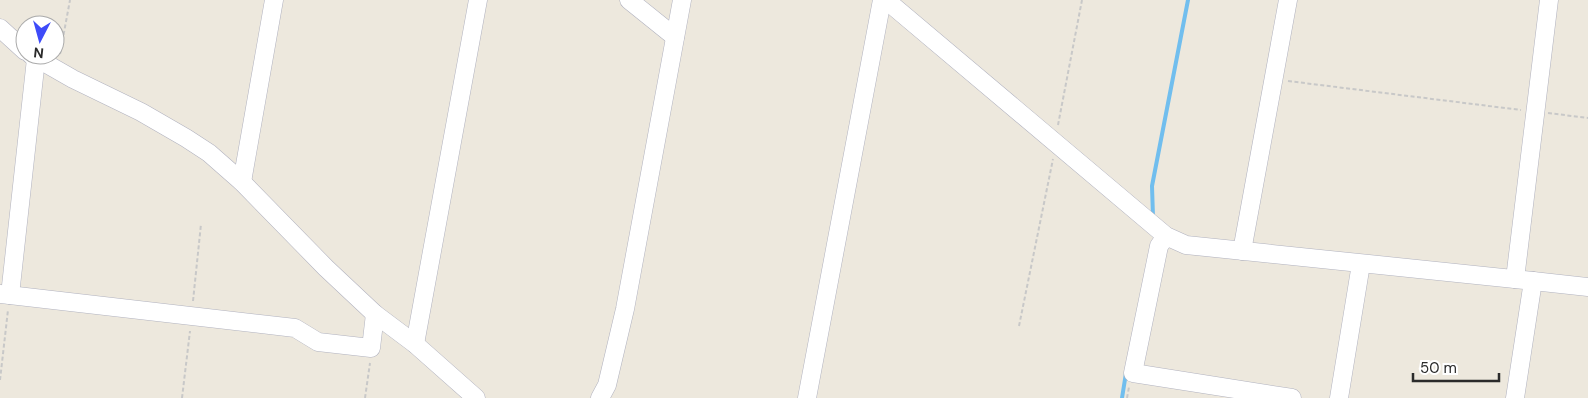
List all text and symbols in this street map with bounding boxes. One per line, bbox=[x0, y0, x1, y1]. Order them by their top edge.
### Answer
north arrow bbox=[15, 15, 65, 65]
text: N bbox=[33, 43, 45, 62]
scale bar bbox=[1413, 350, 1499, 382]
text: 50 m bbox=[1420, 358, 1457, 378]

